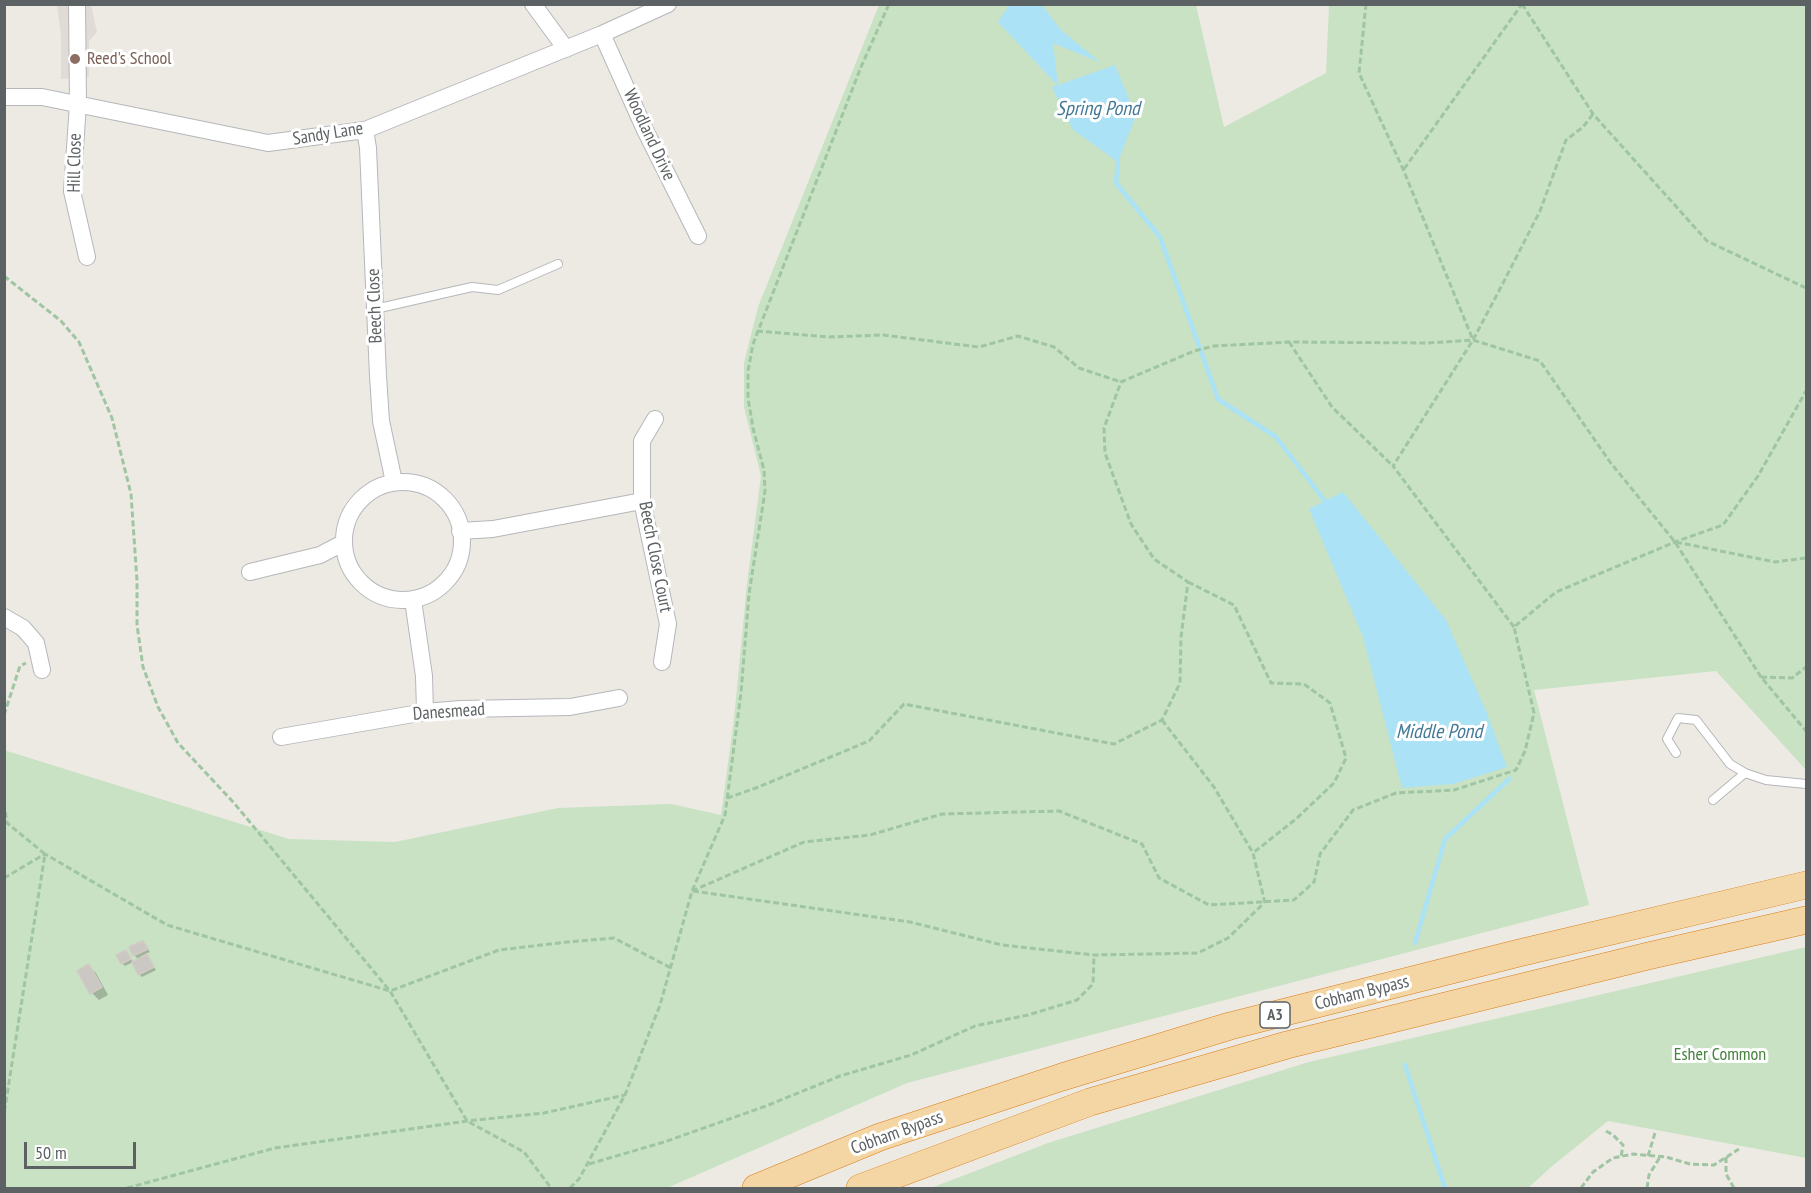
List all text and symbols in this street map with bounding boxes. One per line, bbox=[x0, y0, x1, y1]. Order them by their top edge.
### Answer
place label: Reed's School bbox=[87, 48, 171, 70]
marker: Reed's School bbox=[68, 52, 82, 66]
street label: Woodland Drive bbox=[618, 86, 680, 184]
water label: Spring Pond bbox=[1056, 97, 1140, 121]
street label: Sandy Lane bbox=[291, 118, 365, 150]
street label: Hill Close bbox=[64, 133, 86, 193]
street label: Beech Close bbox=[363, 268, 387, 344]
street label: Beech Close Court bbox=[634, 500, 676, 614]
street label: Danesmead bbox=[412, 699, 486, 725]
water label: Middle Pond bbox=[1396, 720, 1482, 744]
street label: Cobham Bypass bbox=[1313, 971, 1411, 1015]
road number: A3 bbox=[1260, 1002, 1290, 1028]
park label: Esher Common bbox=[1674, 1044, 1766, 1066]
street label: Cobham Bypass bbox=[848, 1106, 946, 1160]
scale bar bbox=[27, 1130, 140, 1168]
text: 50 m bbox=[35, 1141, 67, 1164]

